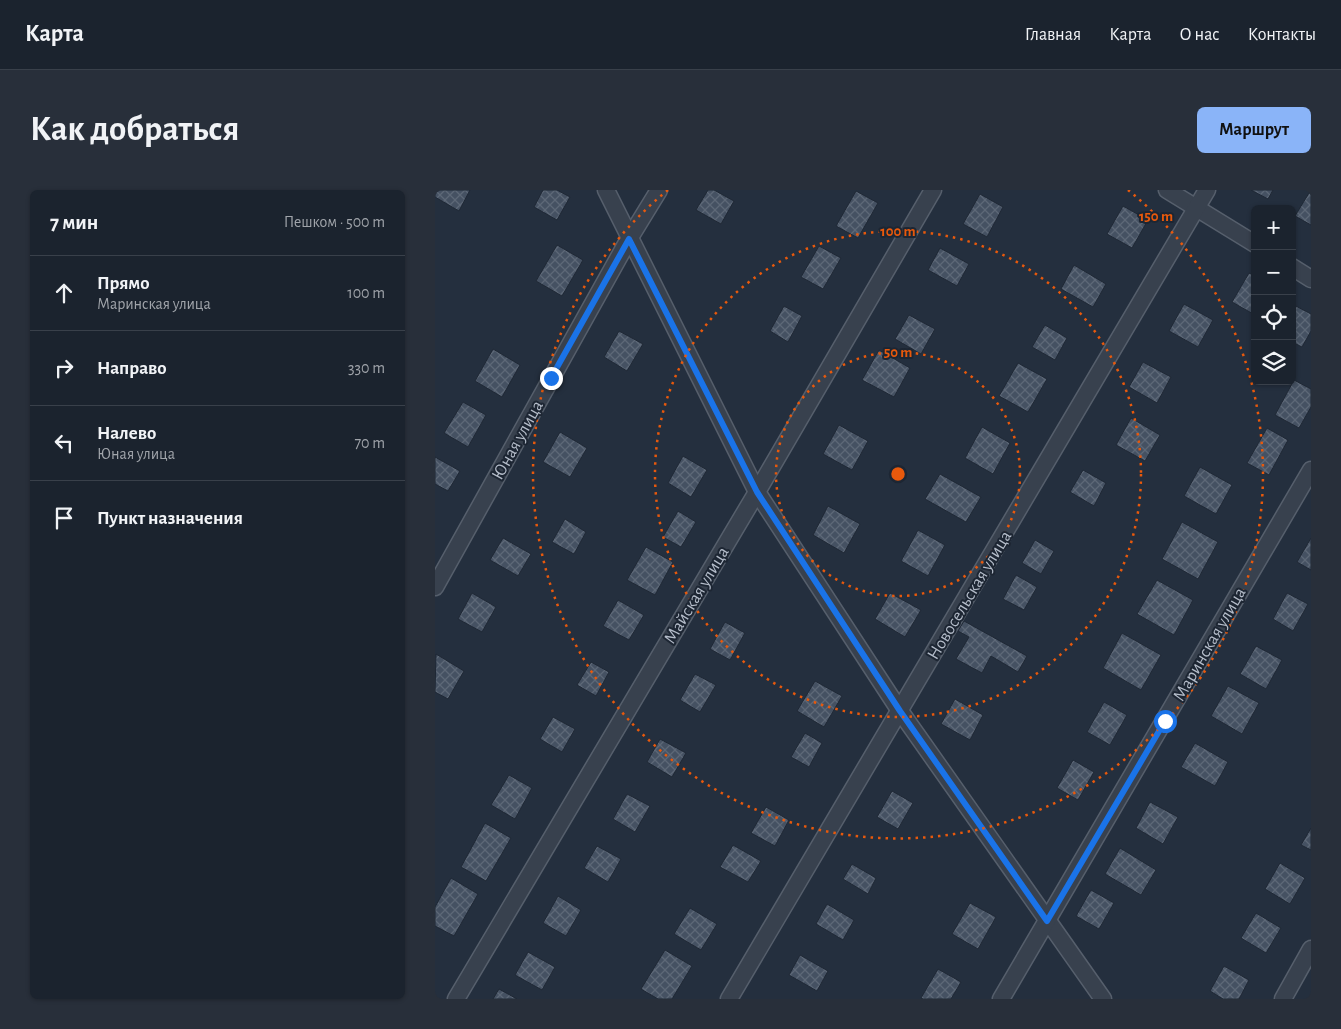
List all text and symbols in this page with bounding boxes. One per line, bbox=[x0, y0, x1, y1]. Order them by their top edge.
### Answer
text: Карта bbox=[25, 22, 84, 46]
text: Главная bbox=[1025, 26, 1081, 44]
text: Карта bbox=[1109, 26, 1151, 44]
text: О нас bbox=[1179, 26, 1220, 44]
text: Контакты bbox=[1248, 26, 1316, 44]
button: Маршрут bbox=[1197, 107, 1311, 153]
text: Как добраться bbox=[30, 112, 239, 147]
map controls bbox=[1251, 205, 1296, 385]
button: + bbox=[1251, 205, 1296, 250]
text: 150 m bbox=[1139, 209, 1173, 224]
text: 7 мин bbox=[50, 212, 98, 233]
text: Пешком · 500 m bbox=[284, 214, 385, 230]
text: 100 m bbox=[880, 224, 916, 239]
button: − bbox=[1251, 250, 1296, 295]
text: Прямо bbox=[97, 274, 150, 293]
icon: ahead bbox=[50, 279, 78, 307]
text: 100 m bbox=[347, 285, 385, 301]
button: locate bbox=[1251, 295, 1296, 340]
text: Маринская улица bbox=[97, 296, 211, 312]
button: layers bbox=[1251, 340, 1296, 385]
text: 50 m bbox=[884, 345, 912, 360]
icon: right bbox=[50, 354, 78, 382]
text: Направо bbox=[97, 359, 167, 378]
text: 330 m bbox=[348, 360, 385, 376]
route end bbox=[540, 367, 563, 390]
street label: Юная улица bbox=[489, 398, 547, 483]
text: Налево bbox=[97, 424, 156, 443]
icon: left bbox=[50, 429, 78, 457]
text: 70 m bbox=[354, 435, 385, 451]
text: Юная улица bbox=[97, 446, 175, 462]
centre of rings bbox=[889, 465, 907, 483]
icon: arrive bbox=[50, 504, 78, 532]
text: Пункт назначения bbox=[97, 509, 243, 528]
street label: Новосельская улица bbox=[924, 528, 1015, 663]
street label: Майская улица bbox=[661, 544, 733, 647]
street label: Маринская улица bbox=[1170, 585, 1250, 704]
route start bbox=[1154, 710, 1177, 733]

